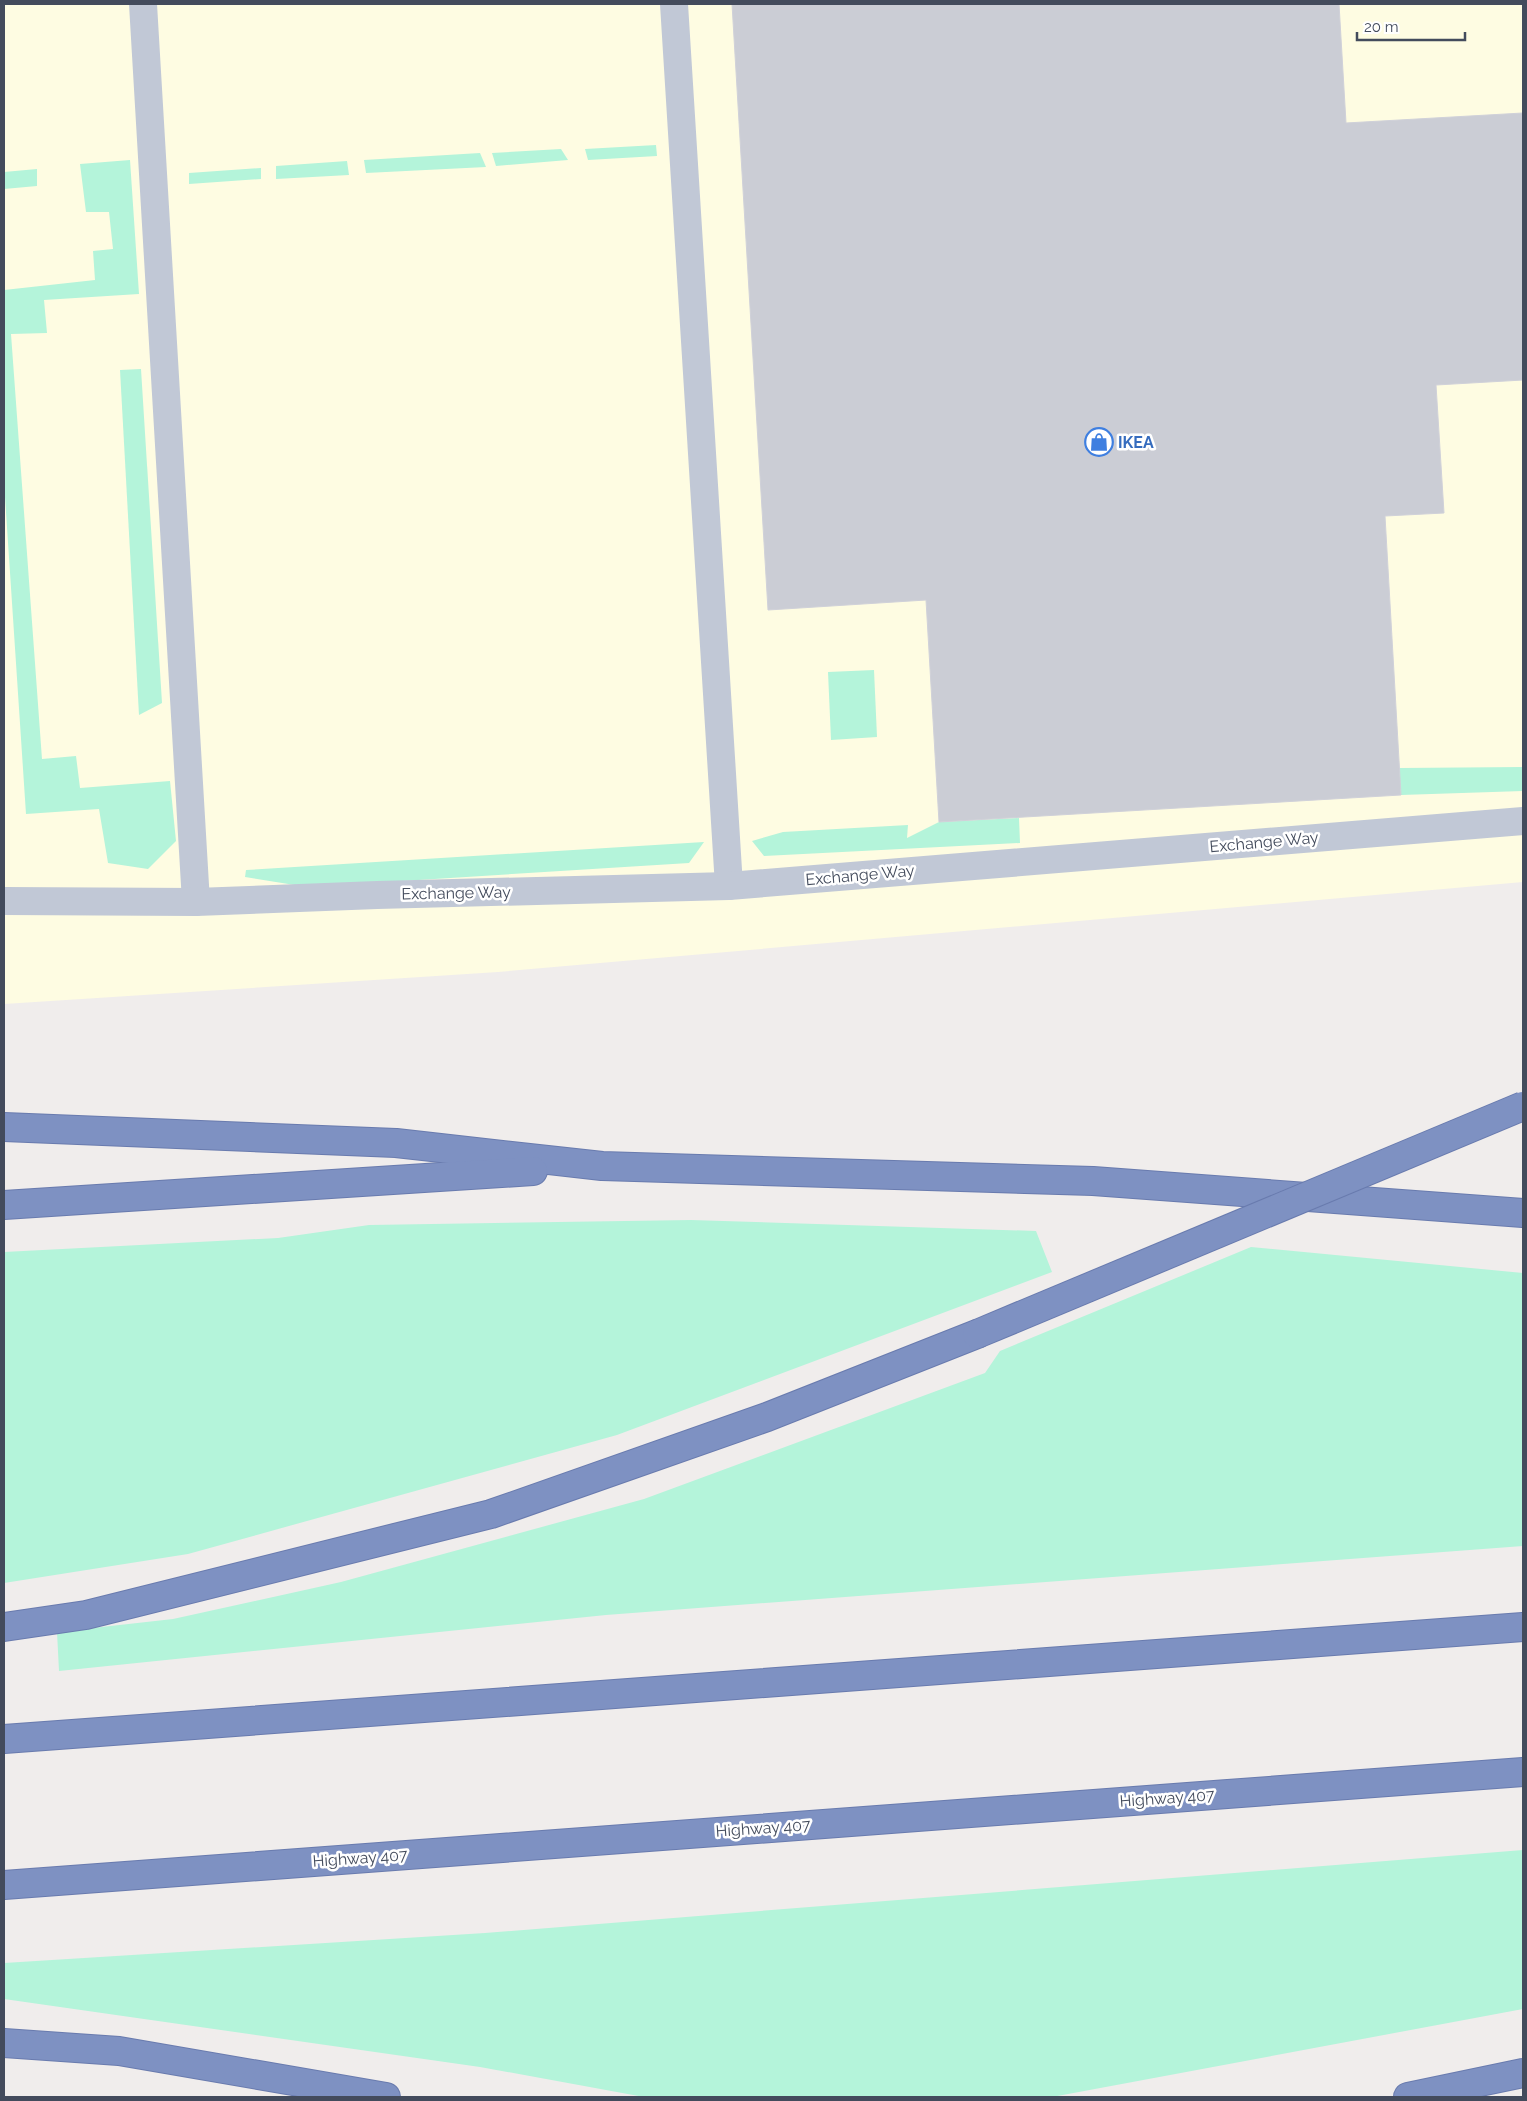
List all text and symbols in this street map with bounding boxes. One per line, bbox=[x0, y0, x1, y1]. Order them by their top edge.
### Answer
scale bar bbox=[1357, 10, 1464, 42]
text: 20 m bbox=[1364, 18, 1399, 36]
shop icon: IKEA bbox=[1084, 427, 1114, 457]
place label: IKEA bbox=[1118, 433, 1154, 452]
street label: Exchange Way bbox=[1209, 828, 1320, 856]
street label: Exchange Way bbox=[805, 861, 916, 889]
street label: Exchange Way bbox=[401, 883, 511, 903]
street label: Highway 407 bbox=[1119, 1785, 1215, 1811]
street label: Highway 407 bbox=[715, 1815, 811, 1841]
street label: Highway 407 bbox=[312, 1845, 408, 1871]

